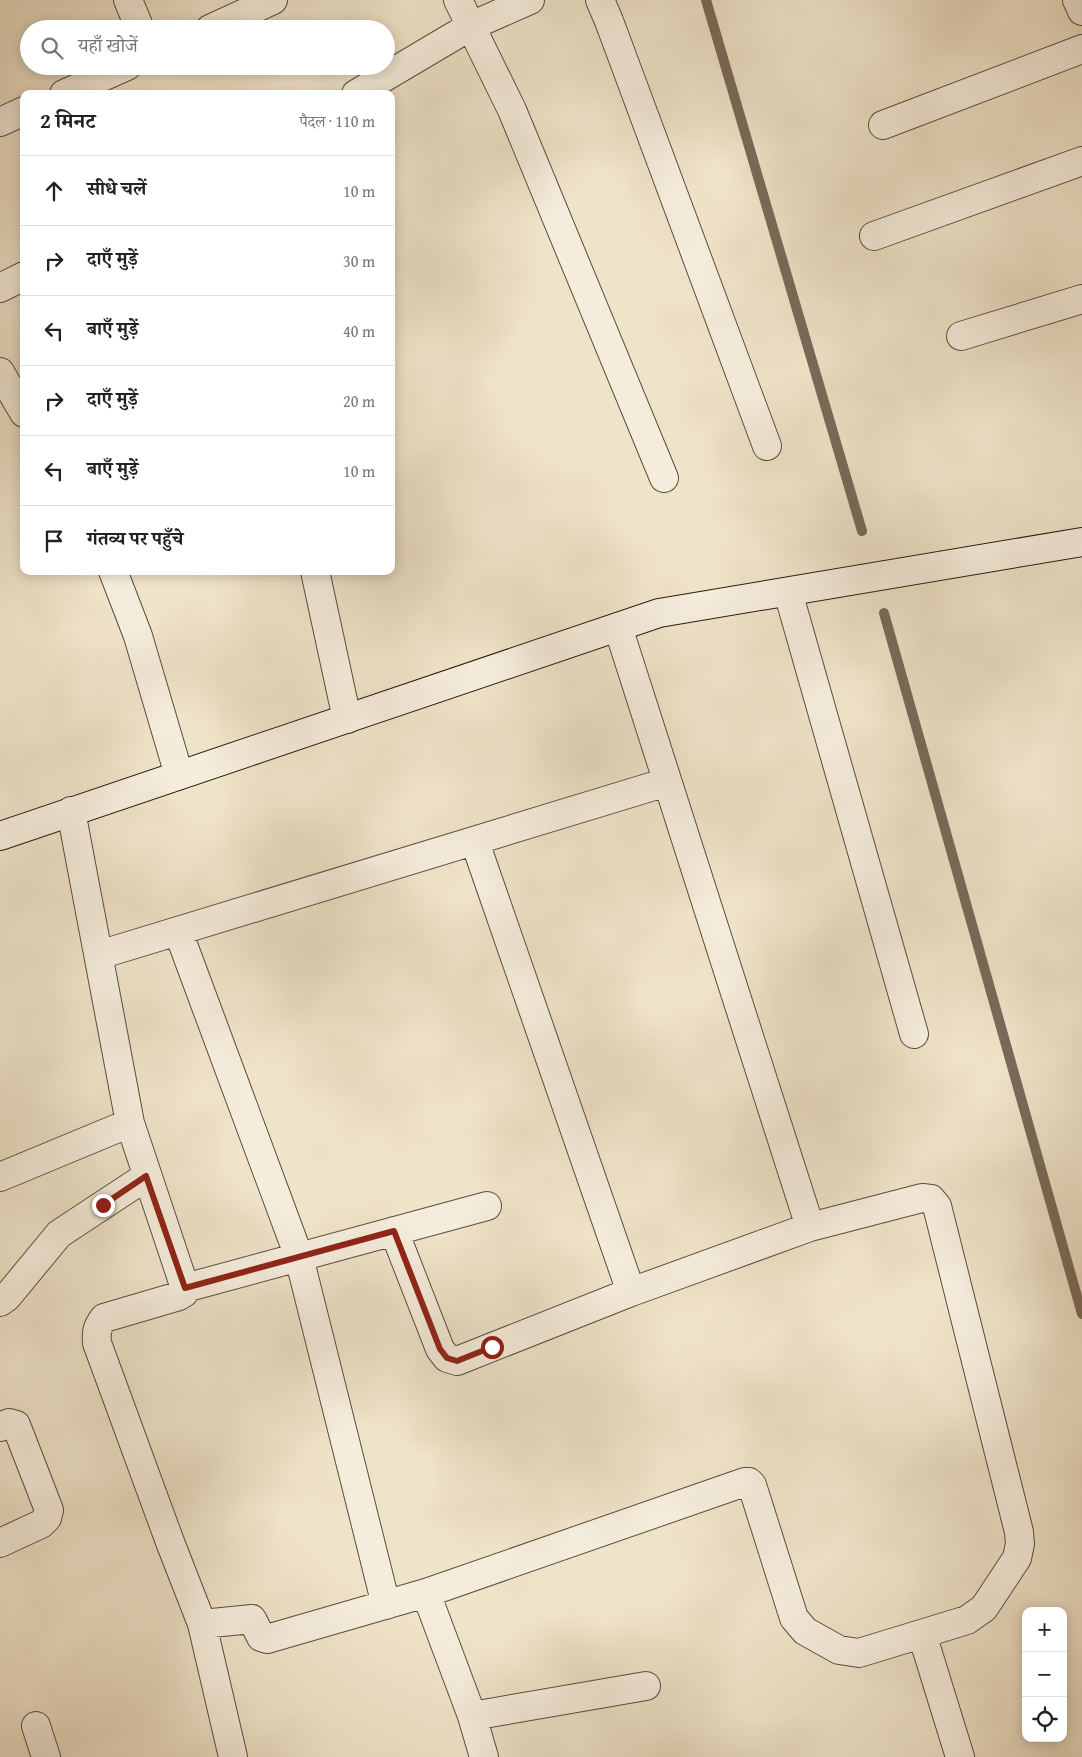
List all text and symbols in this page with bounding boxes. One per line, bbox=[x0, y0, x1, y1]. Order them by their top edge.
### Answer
search box bbox=[20, 20, 395, 75]
text: यहाँ खोजें bbox=[78, 31, 138, 59]
icon: search bbox=[38, 34, 66, 62]
text: 2 मिनट bbox=[40, 105, 95, 136]
text: पैदल · 110 m bbox=[299, 109, 375, 133]
text: सीधे चलें bbox=[87, 174, 146, 202]
icon: ahead bbox=[40, 177, 68, 205]
text: 10 m bbox=[343, 179, 375, 203]
text: दाएँ मुड़ें bbox=[87, 244, 138, 272]
icon: right bbox=[40, 247, 68, 275]
text: 30 m bbox=[343, 249, 375, 273]
text: बाएँ मुड़ें bbox=[87, 314, 138, 342]
icon: left bbox=[40, 317, 68, 345]
text: 40 m bbox=[343, 319, 375, 343]
text: दाएँ मुड़ें bbox=[87, 384, 138, 412]
icon: right bbox=[40, 387, 68, 415]
text: 20 m bbox=[343, 389, 375, 413]
text: बाएँ मुड़ें bbox=[87, 454, 138, 482]
icon: left bbox=[40, 457, 68, 485]
text: 10 m bbox=[343, 459, 375, 483]
text: गंतव्य पर पहुँचे bbox=[87, 524, 183, 552]
icon: arrive bbox=[40, 527, 68, 555]
route end bbox=[92, 1194, 115, 1217]
route start bbox=[481, 1336, 504, 1359]
map controls bbox=[1022, 1607, 1067, 1742]
button: + bbox=[1022, 1607, 1067, 1652]
button: − bbox=[1022, 1652, 1067, 1697]
button: locate bbox=[1022, 1697, 1067, 1742]

